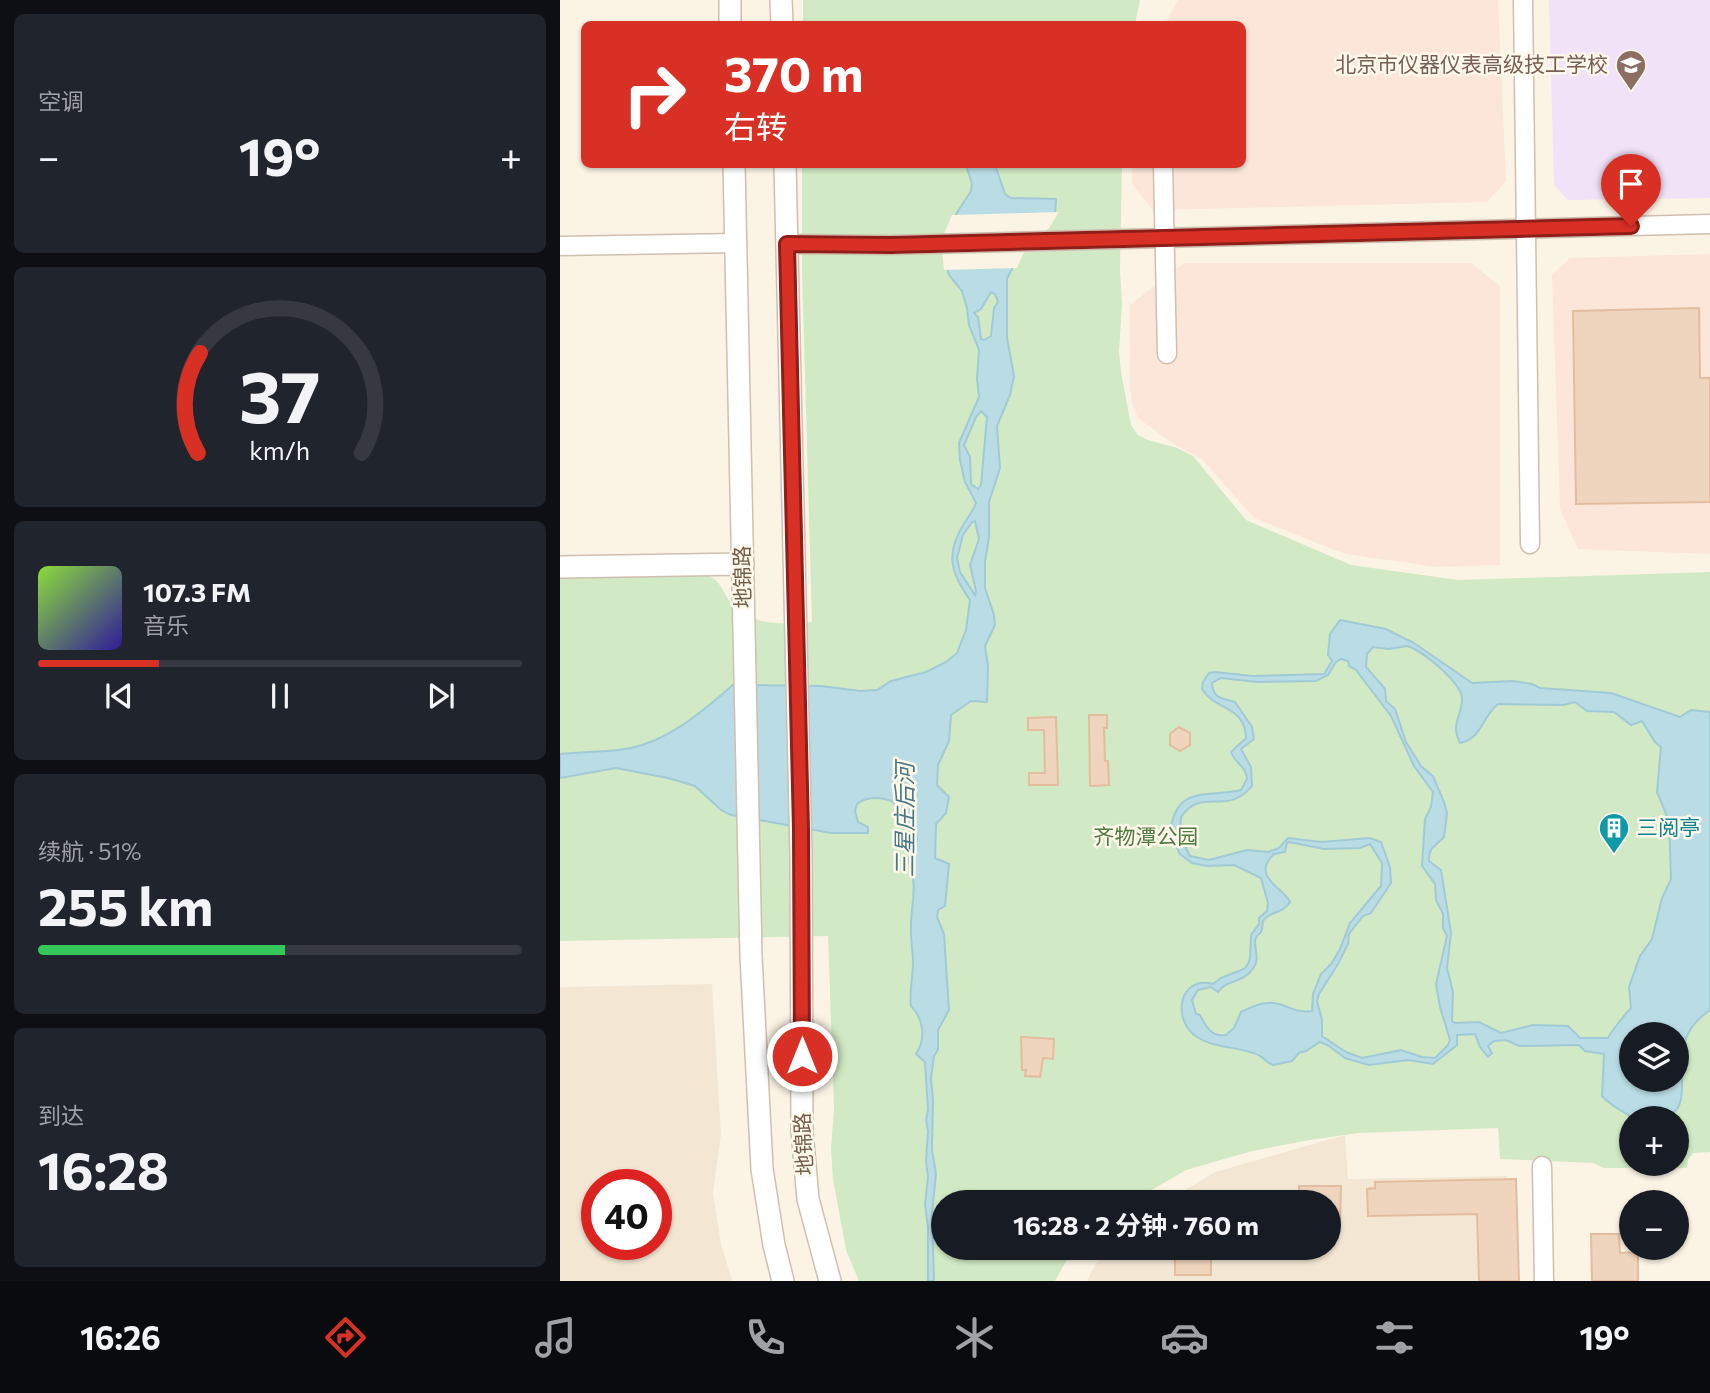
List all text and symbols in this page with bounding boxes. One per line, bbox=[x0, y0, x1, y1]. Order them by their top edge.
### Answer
text: 370 m bbox=[724, 42, 863, 102]
school or university icon: 北京市仪器仪表高级技工学校 bbox=[1614, 48, 1648, 92]
icon: right bbox=[609, 49, 700, 140]
place label: 北京市仪器仪表高级技工学校 bbox=[1335, 51, 1608, 76]
text: 空调 bbox=[38, 87, 84, 115]
text: 右转 bbox=[724, 106, 788, 146]
text: 19° bbox=[239, 123, 320, 187]
text: − bbox=[38, 132, 60, 179]
text: + bbox=[500, 132, 522, 179]
pin bbox=[1601, 154, 1661, 226]
icon: arrive bbox=[1612, 165, 1650, 203]
text: 37 bbox=[239, 350, 321, 439]
text: km/h bbox=[250, 435, 310, 465]
street label: 地锦路 bbox=[728, 545, 755, 609]
text: 107.3 FM bbox=[143, 576, 251, 607]
text: 音乐 bbox=[143, 611, 189, 639]
icon: previous bbox=[100, 677, 138, 715]
icon: pause bbox=[261, 677, 299, 715]
icon: next bbox=[422, 677, 460, 715]
water label: 三星庄后河 bbox=[890, 759, 918, 878]
building icon: 三阅亭 bbox=[1597, 811, 1631, 855]
place label: 三阅亭 bbox=[1637, 814, 1700, 839]
park label: 齐物潭公园 bbox=[1094, 823, 1199, 848]
text: 续航 · 51% bbox=[38, 837, 142, 865]
text: 255 km bbox=[38, 873, 213, 937]
position arrow bbox=[765, 1019, 839, 1093]
map controls bbox=[1619, 1022, 1689, 1260]
button: layers bbox=[1619, 1022, 1689, 1092]
text: 到达 bbox=[38, 1101, 84, 1129]
button: + bbox=[1619, 1106, 1689, 1176]
street label: 地锦路 bbox=[788, 1112, 817, 1176]
text: 16:28 bbox=[38, 1137, 169, 1201]
speed limit sign: 40 bbox=[581, 1169, 672, 1260]
button: − bbox=[1619, 1190, 1689, 1260]
text: 16:28 · 2 分钟 · 760 m bbox=[1013, 1209, 1259, 1240]
icon: directions bbox=[321, 1313, 370, 1362]
icon: music bbox=[531, 1313, 580, 1362]
icon: phone bbox=[741, 1313, 790, 1362]
icon: climate bbox=[950, 1313, 999, 1362]
icon: car bbox=[1160, 1313, 1209, 1362]
icon: filters bbox=[1370, 1313, 1419, 1362]
text: 16:26 bbox=[80, 1317, 161, 1357]
text: 19° bbox=[1579, 1317, 1630, 1357]

